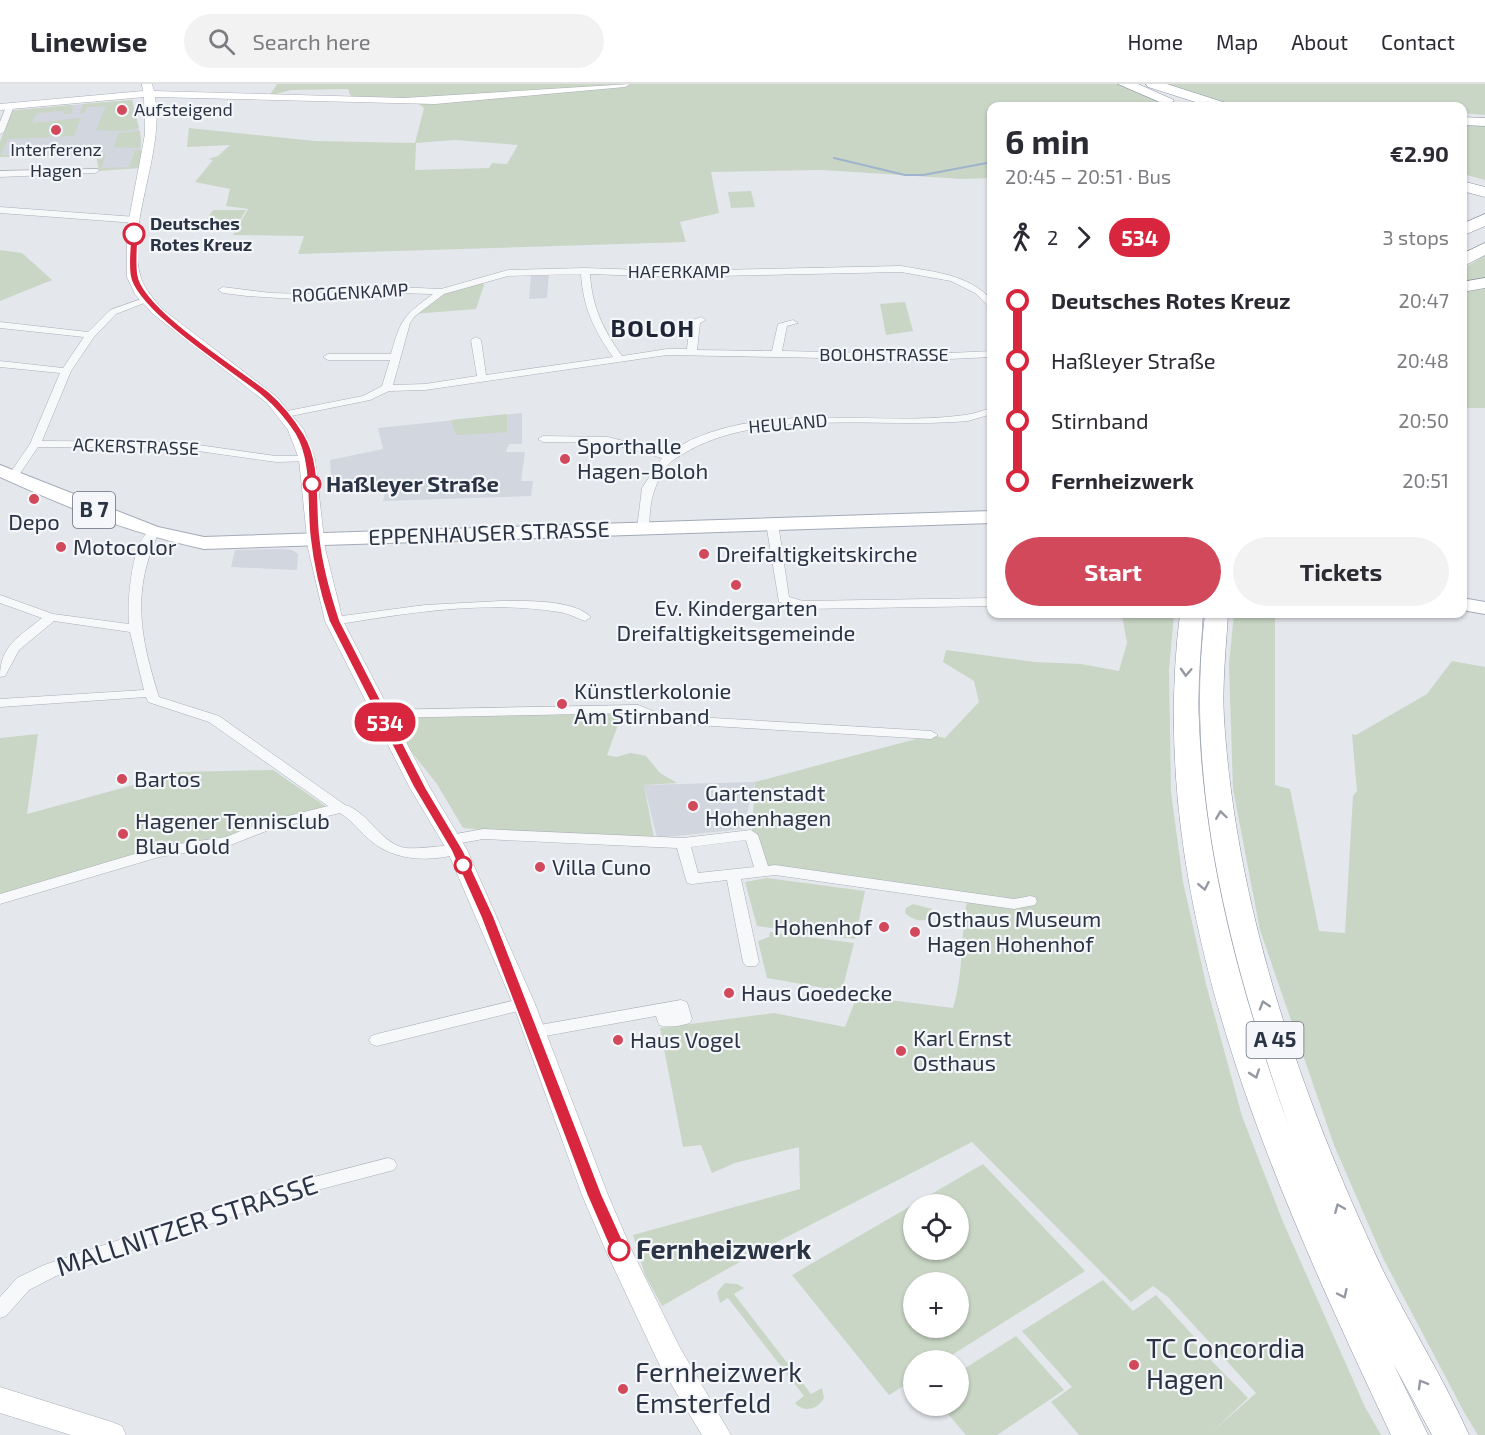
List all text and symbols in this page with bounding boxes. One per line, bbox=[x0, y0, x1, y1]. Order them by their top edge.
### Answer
search box bbox=[184, 14, 604, 68]
text: Linewise bbox=[30, 24, 148, 58]
icon: search bbox=[205, 25, 238, 58]
text: Search here bbox=[253, 28, 371, 54]
text: Home bbox=[1127, 29, 1183, 54]
text: Map bbox=[1216, 29, 1258, 54]
text: About bbox=[1291, 29, 1348, 54]
text: Contact bbox=[1381, 29, 1455, 54]
place label: Aufsteigend bbox=[134, 98, 233, 120]
marker: Aufsteigend bbox=[115, 103, 129, 117]
text: 6 min bbox=[1005, 121, 1090, 161]
marker: Interferenz Hagen bbox=[49, 123, 63, 137]
place label: Interferenz Hagen bbox=[10, 138, 102, 181]
text: €2.90 bbox=[1390, 140, 1449, 166]
text: 20:45 – 20:51 · Bus bbox=[1005, 164, 1171, 188]
place label: Deutsches Rotes Kreuz bbox=[150, 212, 252, 255]
icon: walk bbox=[1005, 221, 1038, 254]
icon: forward bbox=[1067, 221, 1100, 254]
marker: Deutsches Rotes Kreuz bbox=[123, 223, 145, 245]
text: 2 bbox=[1047, 225, 1058, 249]
text: 534 bbox=[1121, 225, 1158, 250]
text: 3 stops bbox=[1383, 225, 1449, 249]
street label: HAFERKAMP bbox=[628, 260, 730, 282]
street label: ROGGENKAMP bbox=[291, 278, 409, 306]
text: Deutsches Rotes Kreuz bbox=[1051, 287, 1291, 313]
text: 20:47 bbox=[1398, 288, 1449, 312]
district label: BOLOH bbox=[610, 313, 696, 342]
street label: BOLOHSTRASSE bbox=[819, 343, 949, 365]
text: Haßleyer Straße bbox=[1051, 347, 1216, 373]
text: 20:48 bbox=[1397, 348, 1449, 372]
text: Stirnband bbox=[1051, 407, 1149, 433]
text: 20:50 bbox=[1398, 408, 1449, 432]
street label: HEULAND bbox=[748, 409, 828, 437]
place label: Sporthalle Hagen-Boloh bbox=[577, 432, 708, 483]
street label: ACKERSTRASSE bbox=[73, 433, 200, 459]
marker: Sporthalle Hagen-Boloh bbox=[558, 452, 572, 466]
text: Fernheizwerk bbox=[1051, 467, 1194, 493]
text: 20:51 bbox=[1402, 468, 1449, 492]
place label: Haßleyer Straße bbox=[326, 470, 499, 497]
marker: Haßleyer Straße bbox=[303, 475, 321, 493]
marker: Depo bbox=[27, 492, 41, 506]
road number: B 7 bbox=[73, 492, 115, 528]
place label: Depo bbox=[8, 508, 60, 534]
street label: EPPENHAUSER STRASSE bbox=[368, 515, 610, 549]
place label: Motocolor bbox=[73, 533, 177, 559]
button: Start bbox=[1005, 537, 1221, 606]
button: Tickets bbox=[1233, 537, 1449, 606]
marker: Motocolor bbox=[54, 540, 68, 554]
place label: Dreifaltigkeitskirche bbox=[716, 540, 918, 566]
marker: Dreifaltigkeitskirche bbox=[697, 547, 711, 561]
marker: Ev. Kindergarten Dreifaltigkeitsgemeinde bbox=[729, 578, 743, 592]
place label: Ev. Kindergarten Dreifaltigkeitsgemeinde bbox=[617, 594, 855, 645]
one-way arrow bbox=[1180, 667, 1193, 676]
place label: Künstlerkolonie Am Stirnband bbox=[574, 677, 731, 728]
marker: Künstlerkolonie Am Stirnband bbox=[555, 697, 569, 711]
line badge: 534 bbox=[350, 702, 420, 742]
text: 534 bbox=[367, 710, 403, 735]
place label: Bartos bbox=[134, 765, 201, 791]
marker: Bartos bbox=[115, 772, 129, 786]
place label: Gartenstadt Hohenhagen bbox=[705, 779, 831, 830]
marker: Gartenstadt Hohenhagen bbox=[686, 799, 700, 813]
place label: Hagener Tennisclub Blau Gold bbox=[135, 807, 330, 858]
one-way arrow bbox=[1216, 811, 1228, 820]
marker: Hagener Tennisclub Blau Gold bbox=[116, 827, 130, 841]
place label: Villa Cuno bbox=[552, 853, 651, 879]
unlabelled marker bbox=[454, 856, 472, 874]
marker: Villa Cuno bbox=[533, 860, 547, 874]
one-way arrow bbox=[1197, 881, 1210, 891]
place label: Osthaus Museum Hagen Hohenhof bbox=[927, 905, 1101, 956]
place label: Hohenhof bbox=[774, 913, 873, 939]
marker: Hohenhof bbox=[877, 920, 891, 934]
marker: Osthaus Museum Hagen Hohenhof bbox=[908, 925, 922, 939]
place label: Haus Goedecke bbox=[741, 979, 892, 1005]
marker: Haus Goedecke bbox=[722, 986, 736, 1000]
one-way arrow bbox=[1259, 1000, 1271, 1011]
road number: A 45 bbox=[1246, 1022, 1304, 1058]
place label: Karl Ernst Osthaus bbox=[913, 1024, 1011, 1075]
place label: Haus Vogel bbox=[630, 1026, 741, 1052]
marker: Haus Vogel bbox=[611, 1033, 625, 1047]
marker: Karl Ernst Osthaus bbox=[894, 1044, 908, 1058]
one-way arrow bbox=[1247, 1068, 1260, 1079]
street label: MALLNITZER STRASSE bbox=[52, 1167, 321, 1281]
map controls bbox=[903, 1194, 969, 1416]
button: locate bbox=[903, 1194, 969, 1260]
one-way arrow bbox=[1334, 1203, 1346, 1214]
place label: Fernheizwerk bbox=[636, 1232, 811, 1264]
marker: Fernheizwerk bbox=[608, 1239, 630, 1261]
button: + bbox=[903, 1272, 969, 1338]
one-way arrow bbox=[1335, 1288, 1347, 1299]
place label: TC Concordia Hagen bbox=[1146, 1331, 1305, 1395]
button: − bbox=[903, 1350, 969, 1416]
place label: Fernheizwerk Emsterfeld bbox=[635, 1355, 802, 1418]
marker: TC Concordia Hagen bbox=[1127, 1358, 1141, 1372]
one-way arrow bbox=[1418, 1380, 1429, 1390]
marker: Fernheizwerk Emsterfeld bbox=[616, 1382, 630, 1396]

